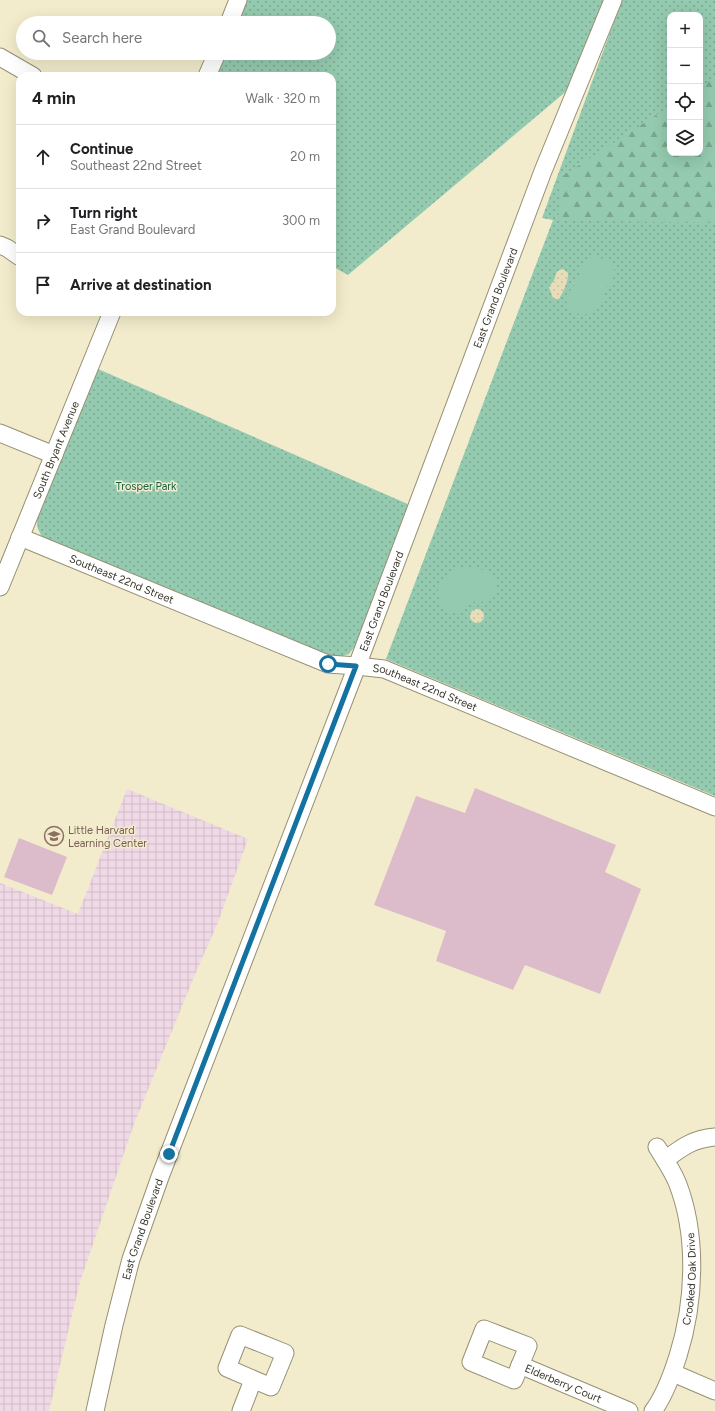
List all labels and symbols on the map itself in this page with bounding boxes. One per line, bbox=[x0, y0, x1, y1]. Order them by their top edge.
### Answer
street label: East Grand Boulevard bbox=[471, 246, 521, 350]
street label: South Bryant Avenue bbox=[31, 399, 82, 501]
park label: Trosper Park bbox=[116, 480, 177, 493]
street label: East Grand Boulevard bbox=[357, 549, 407, 653]
street label: Southeast 22nd Street bbox=[67, 552, 176, 607]
route start bbox=[319, 655, 337, 673]
street label: Southeast 22nd Street bbox=[372, 662, 479, 714]
place label: Little Harvard Learning Center bbox=[68, 824, 147, 850]
school or university icon: Little Harvard Learning Center bbox=[43, 825, 65, 847]
route end bbox=[160, 1145, 178, 1163]
street label: East Grand Boulevard bbox=[120, 1177, 166, 1281]
street label: Crooked Oak Drive bbox=[680, 1232, 699, 1326]
street label: Elderberry Court bbox=[523, 1362, 603, 1406]

